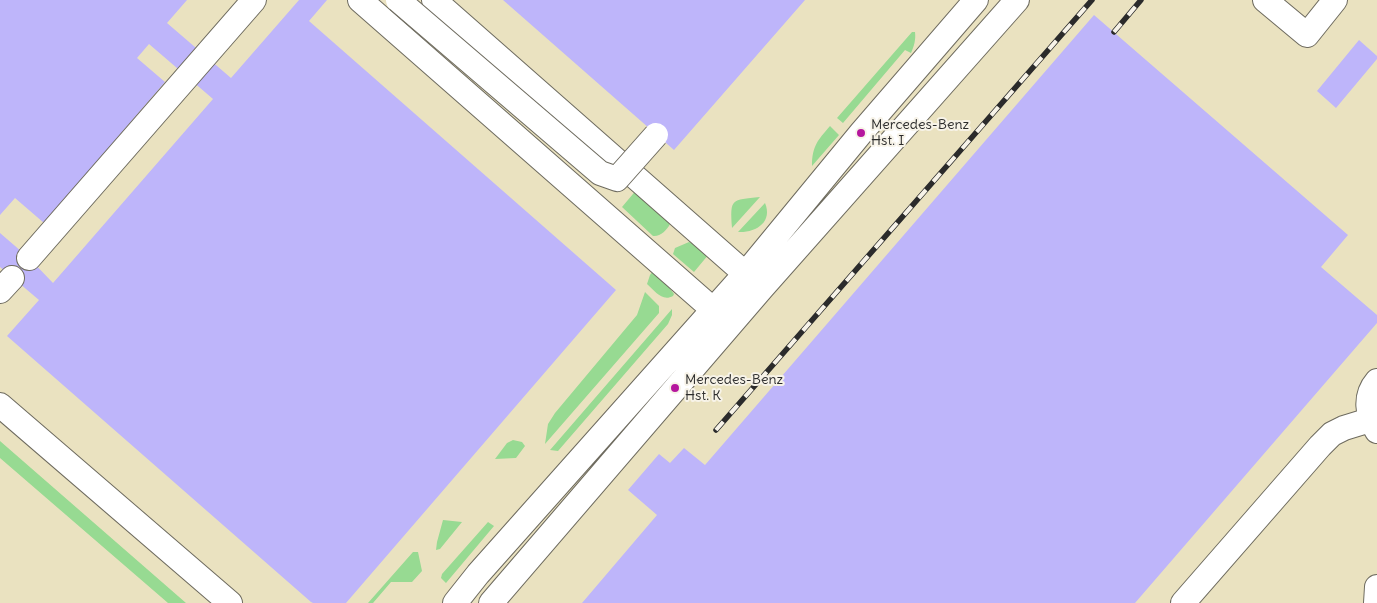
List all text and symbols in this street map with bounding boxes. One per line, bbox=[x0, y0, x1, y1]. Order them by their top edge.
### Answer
place label: Mercedes-Benz Hst. I bbox=[871, 117, 969, 150]
marker: Mercedes-Benz Hst. I bbox=[855, 127, 867, 139]
place label: Mercedes-Benz Hst. K bbox=[685, 372, 783, 404]
marker: Mercedes-Benz Hst. K bbox=[669, 382, 681, 394]

